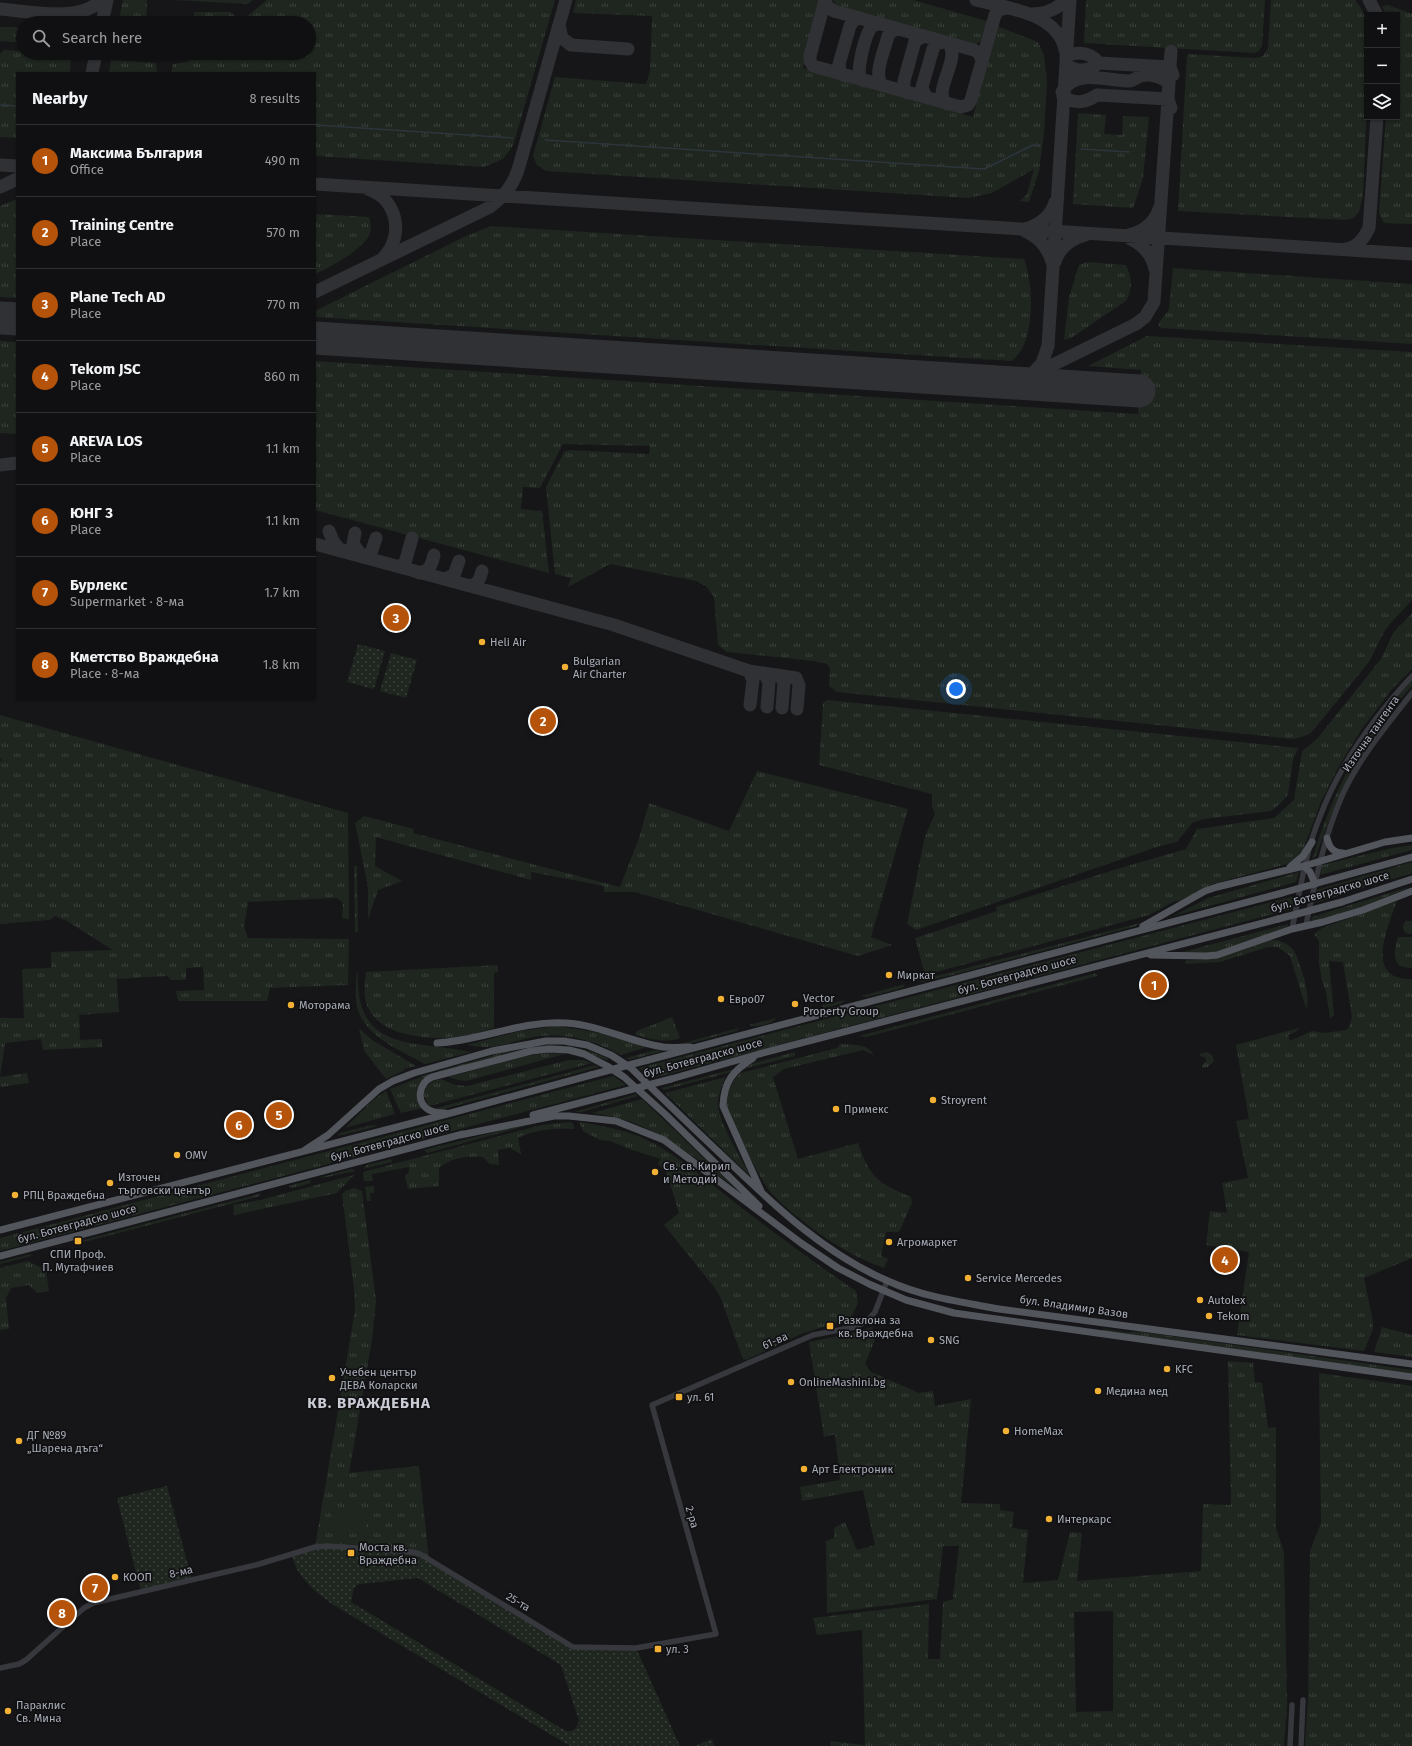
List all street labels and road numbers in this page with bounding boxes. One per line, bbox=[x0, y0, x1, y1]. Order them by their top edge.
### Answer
street label: Източна тангента bbox=[1340, 693, 1402, 775]
street label: бул. Ботевградско шосе bbox=[1269, 869, 1391, 915]
street label: бул. Ботевградско шосе bbox=[956, 953, 1078, 997]
street label: бул. Ботевградско шосе bbox=[642, 1036, 764, 1080]
street label: бул. Ботевградско шосе bbox=[329, 1120, 451, 1164]
street label: бул. Ботевградско шосе bbox=[16, 1202, 138, 1246]
street label: бул. Владимир Вазов bbox=[1019, 1293, 1129, 1321]
street label: 61-ва bbox=[760, 1330, 790, 1352]
street label: 2-ра bbox=[683, 1504, 701, 1530]
street label: 8-ма bbox=[168, 1563, 194, 1581]
street label: 25-та bbox=[504, 1590, 532, 1614]

